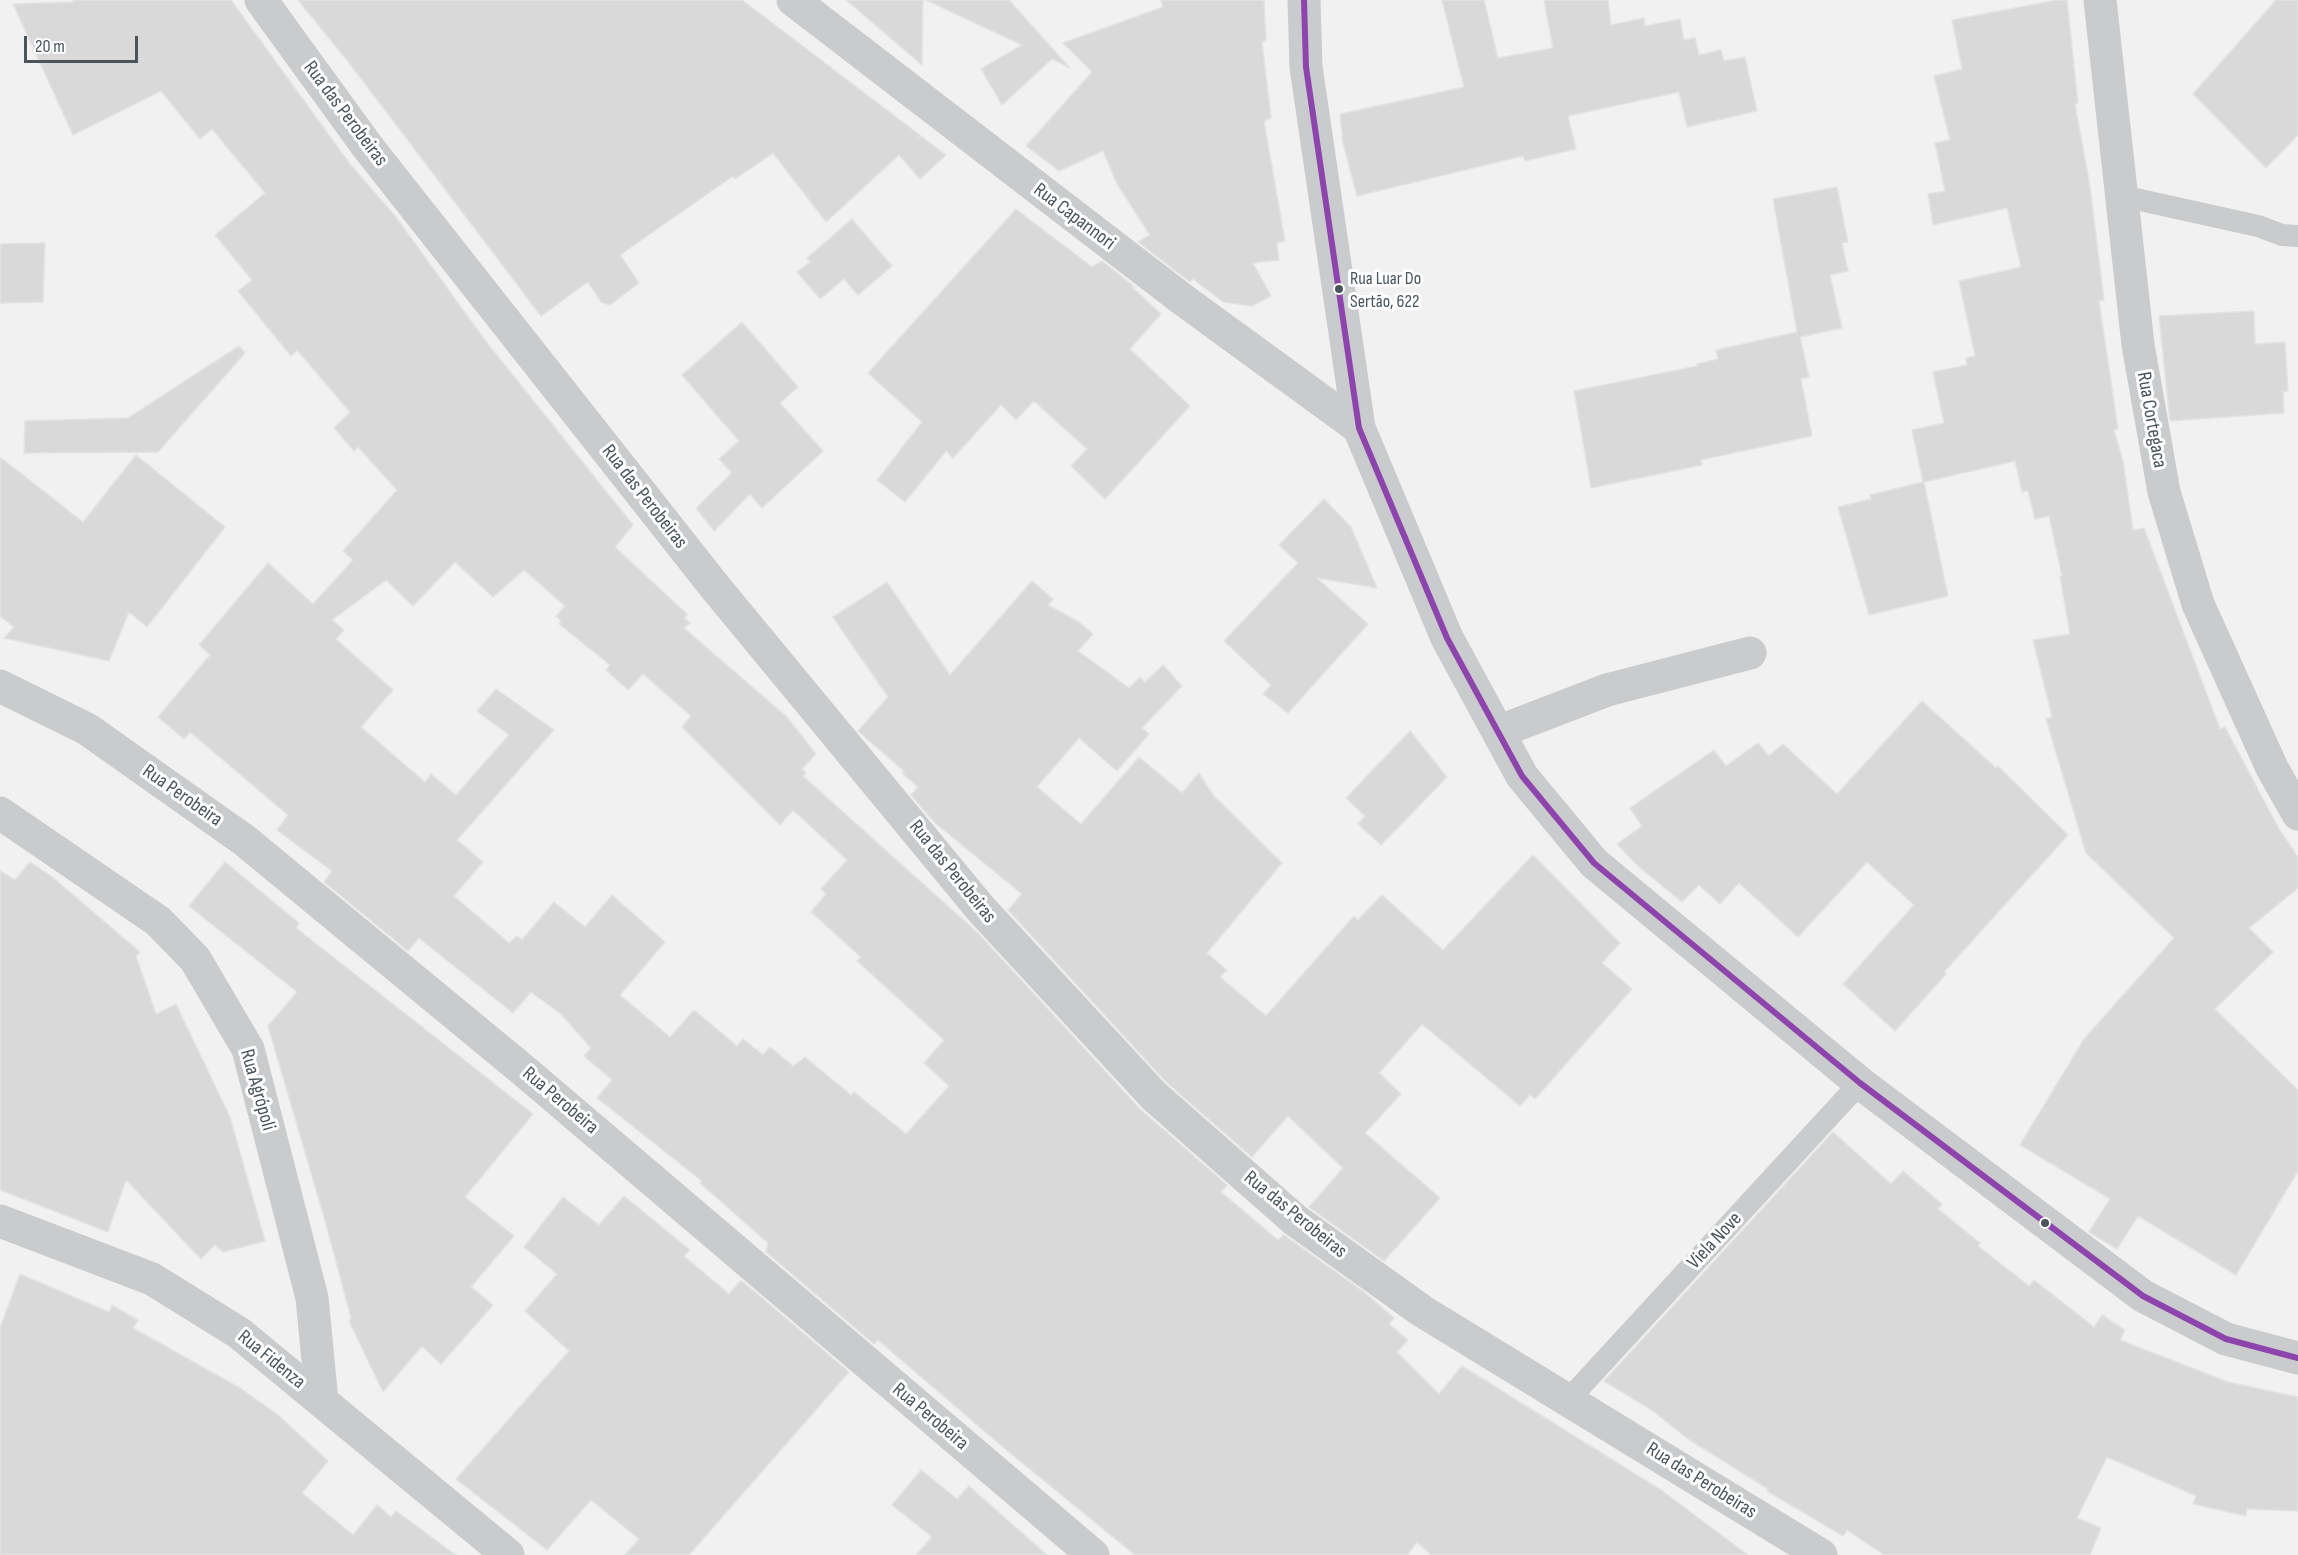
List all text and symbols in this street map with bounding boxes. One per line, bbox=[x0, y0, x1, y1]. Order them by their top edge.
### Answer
scale bar bbox=[27, 24, 141, 62]
text: 20 m bbox=[35, 36, 65, 57]
street label: Rua das Perobeiras bbox=[298, 57, 392, 171]
street label: Rua Capannori bbox=[1028, 178, 1120, 256]
place label: Rua Luar Do Sertão, 622 bbox=[1350, 268, 1421, 310]
marker: Rua Luar Do Sertão, 622 bbox=[1333, 283, 1345, 295]
street label: Rua Cortegaca bbox=[2131, 370, 2171, 470]
street label: Rua das Perobeiras bbox=[596, 440, 692, 554]
street label: Rua Perobeira bbox=[137, 760, 227, 832]
street label: Rua das Perobeiras bbox=[903, 816, 1001, 928]
street label: Rua Agrópoli bbox=[234, 1047, 280, 1133]
street label: Rua Perobeira bbox=[517, 1062, 603, 1140]
street label: Rua das Perobeiras bbox=[1239, 1166, 1351, 1264]
street label: Viela Nove bbox=[1683, 1207, 1747, 1275]
unlabelled marker bbox=[2039, 1217, 2051, 1229]
street label: Rua Fidenza bbox=[232, 1326, 310, 1394]
street label: Rua Perobeira bbox=[887, 1378, 973, 1456]
street label: Rua das Perobeiras bbox=[1641, 1438, 1761, 1524]

